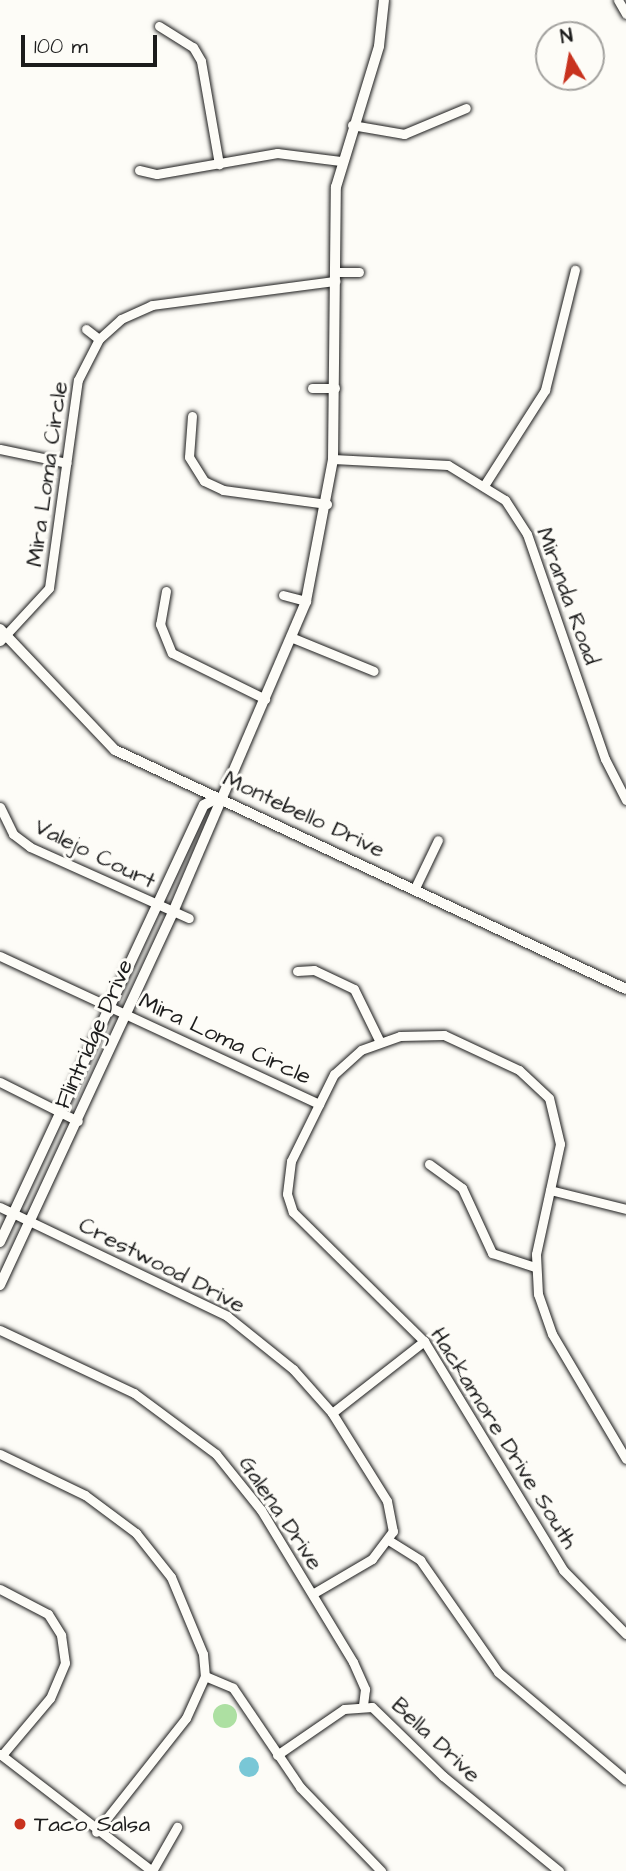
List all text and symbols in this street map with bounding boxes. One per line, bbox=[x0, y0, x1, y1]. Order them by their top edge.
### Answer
scale bar bbox=[24, 21, 161, 65]
north arrow bbox=[535, 21, 605, 91]
text: N bbox=[558, 22, 575, 51]
text: 100 m bbox=[34, 32, 88, 61]
street label: Mira Loma Circle bbox=[20, 380, 74, 568]
street label: Miranda Road bbox=[530, 524, 606, 668]
street label: Montebello Drive bbox=[219, 764, 389, 864]
street label: Valejo Court bbox=[30, 813, 160, 895]
street label: Flintridge Drive bbox=[49, 955, 139, 1113]
street label: Mira Loma Circle bbox=[134, 987, 316, 1091]
street label: Crestwood Drive bbox=[74, 1211, 250, 1319]
street label: Hackamore Drive South bbox=[424, 1322, 584, 1554]
street label: Galena Drive bbox=[233, 1451, 329, 1575]
street label: Bella Drive bbox=[385, 1692, 487, 1788]
place label: Taco Salsa bbox=[34, 1810, 150, 1838]
marker: Taco Salsa bbox=[12, 1816, 28, 1832]

